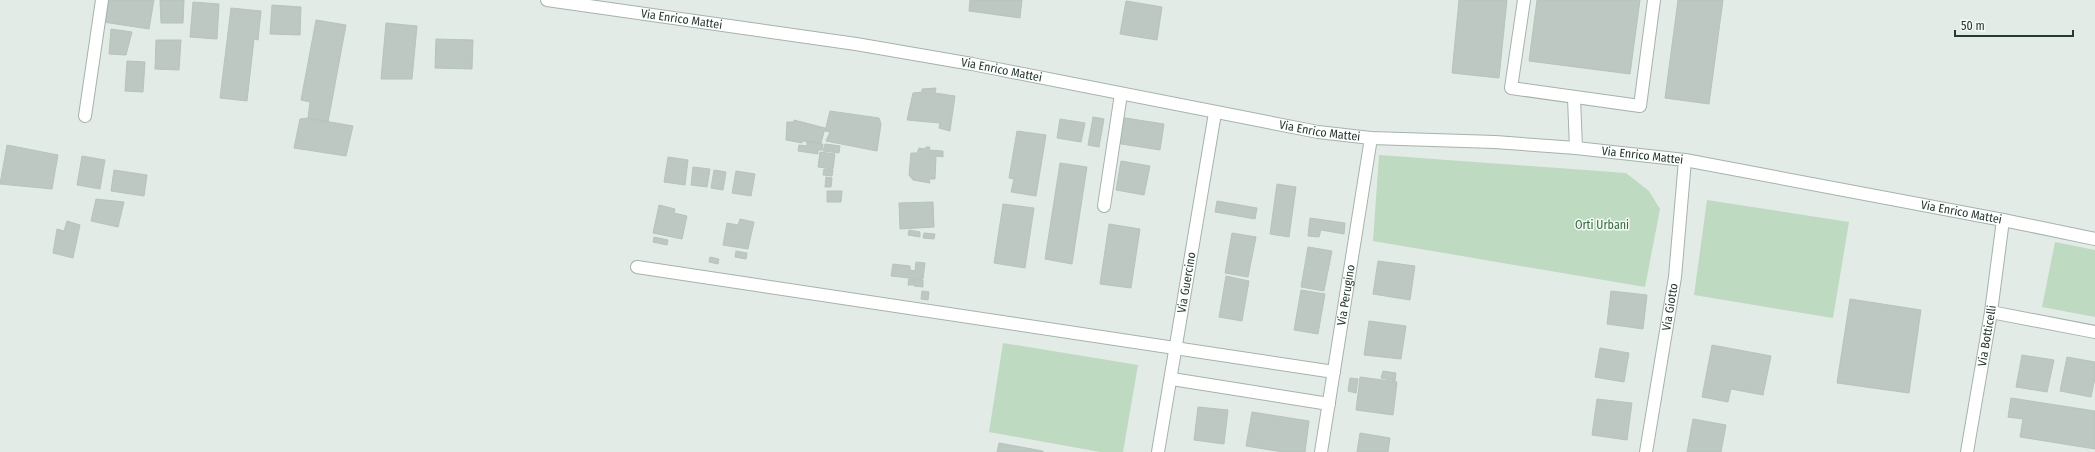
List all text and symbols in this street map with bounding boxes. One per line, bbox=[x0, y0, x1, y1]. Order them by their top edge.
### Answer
street label: Via Enrico Mattei bbox=[640, 6, 723, 32]
scale bar bbox=[1955, 12, 2073, 38]
text: 50 m bbox=[1961, 19, 1985, 33]
street label: Via Enrico Mattei bbox=[960, 55, 1043, 85]
street label: Via Enrico Mattei bbox=[1278, 118, 1361, 144]
street label: Via Enrico Mattei bbox=[1601, 144, 1684, 167]
street label: Via Enrico Mattei bbox=[1920, 198, 2003, 227]
park label: Orti Urbani bbox=[1575, 218, 1629, 232]
street label: Via Guercino bbox=[1175, 251, 1199, 314]
street label: Via Perugino bbox=[1334, 264, 1358, 326]
street label: Via Giotto bbox=[1659, 282, 1681, 332]
street label: Via Botticelli bbox=[1975, 304, 1999, 367]

